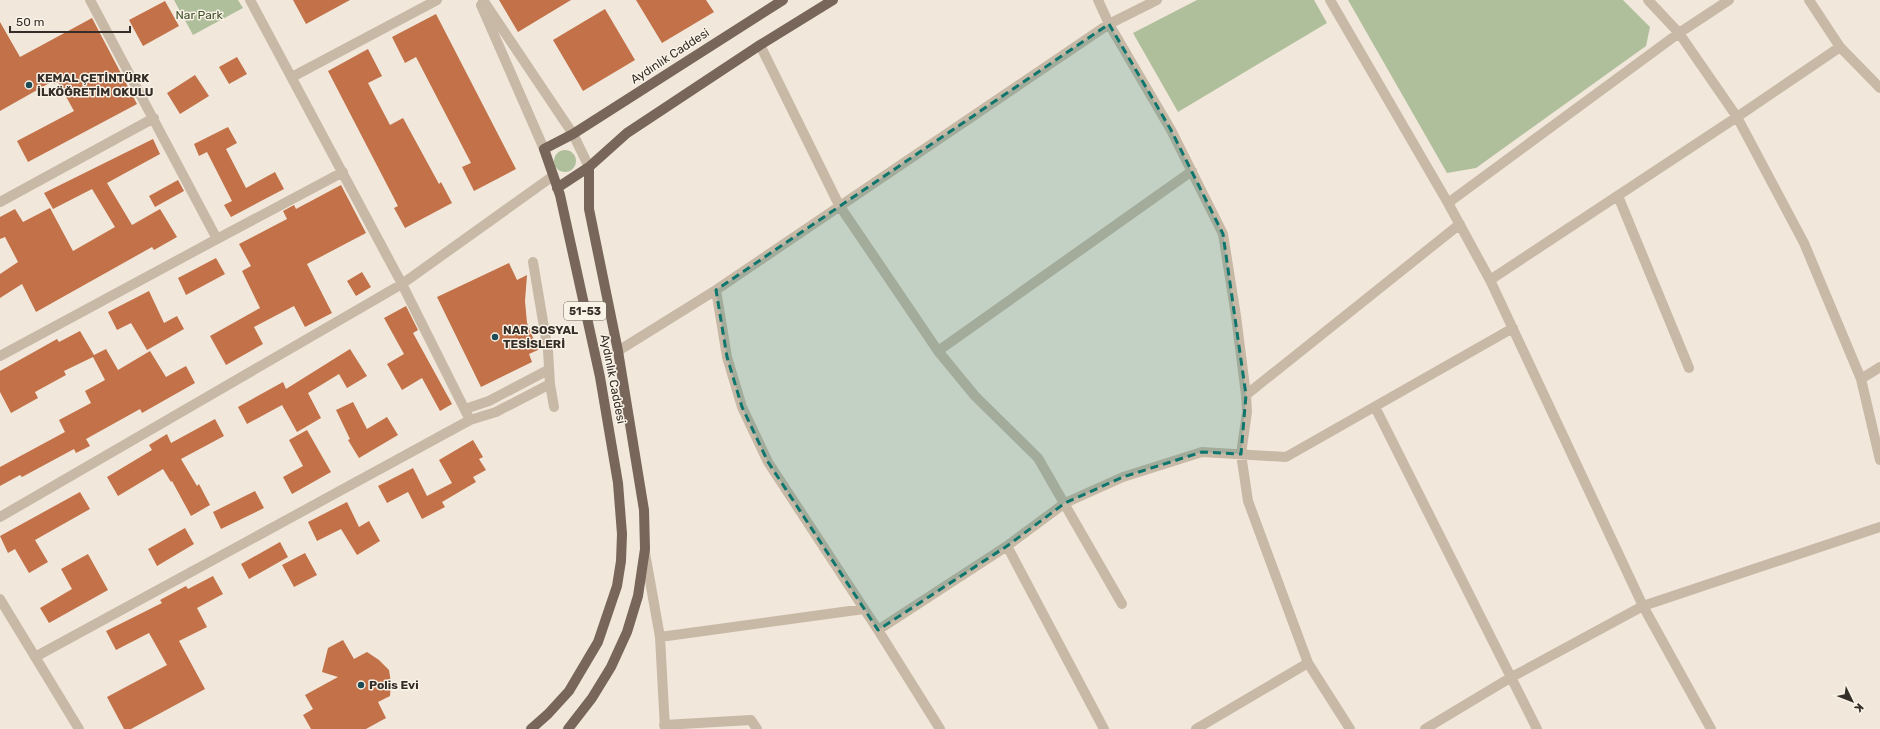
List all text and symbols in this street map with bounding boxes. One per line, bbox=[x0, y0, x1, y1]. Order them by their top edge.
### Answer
scale bar bbox=[10, 8, 130, 34]
park label: Nar Park bbox=[175, 8, 223, 22]
text: 50 m bbox=[16, 15, 44, 29]
street label: Aydınlık Caddesi bbox=[628, 25, 712, 87]
place label: KEMAL ÇETİNTÜRK İLKÖĞRETİM OKULU bbox=[37, 71, 154, 99]
marker: KEMAL ÇETİNTÜRK İLKÖĞRETİM OKULU bbox=[24, 80, 34, 90]
road number: 51-53 bbox=[564, 302, 606, 320]
place label: NAR SOSYAL TESİSLERİ bbox=[503, 323, 578, 351]
marker: NAR SOSYAL TESİSLERİ bbox=[490, 332, 500, 342]
street label: Aydınlık Caddesi bbox=[597, 333, 629, 425]
place label: Polis Evi bbox=[369, 678, 419, 692]
marker: Polis Evi bbox=[356, 680, 366, 690]
north arrow bbox=[1832, 681, 1872, 721]
text: K bbox=[1851, 700, 1866, 715]

